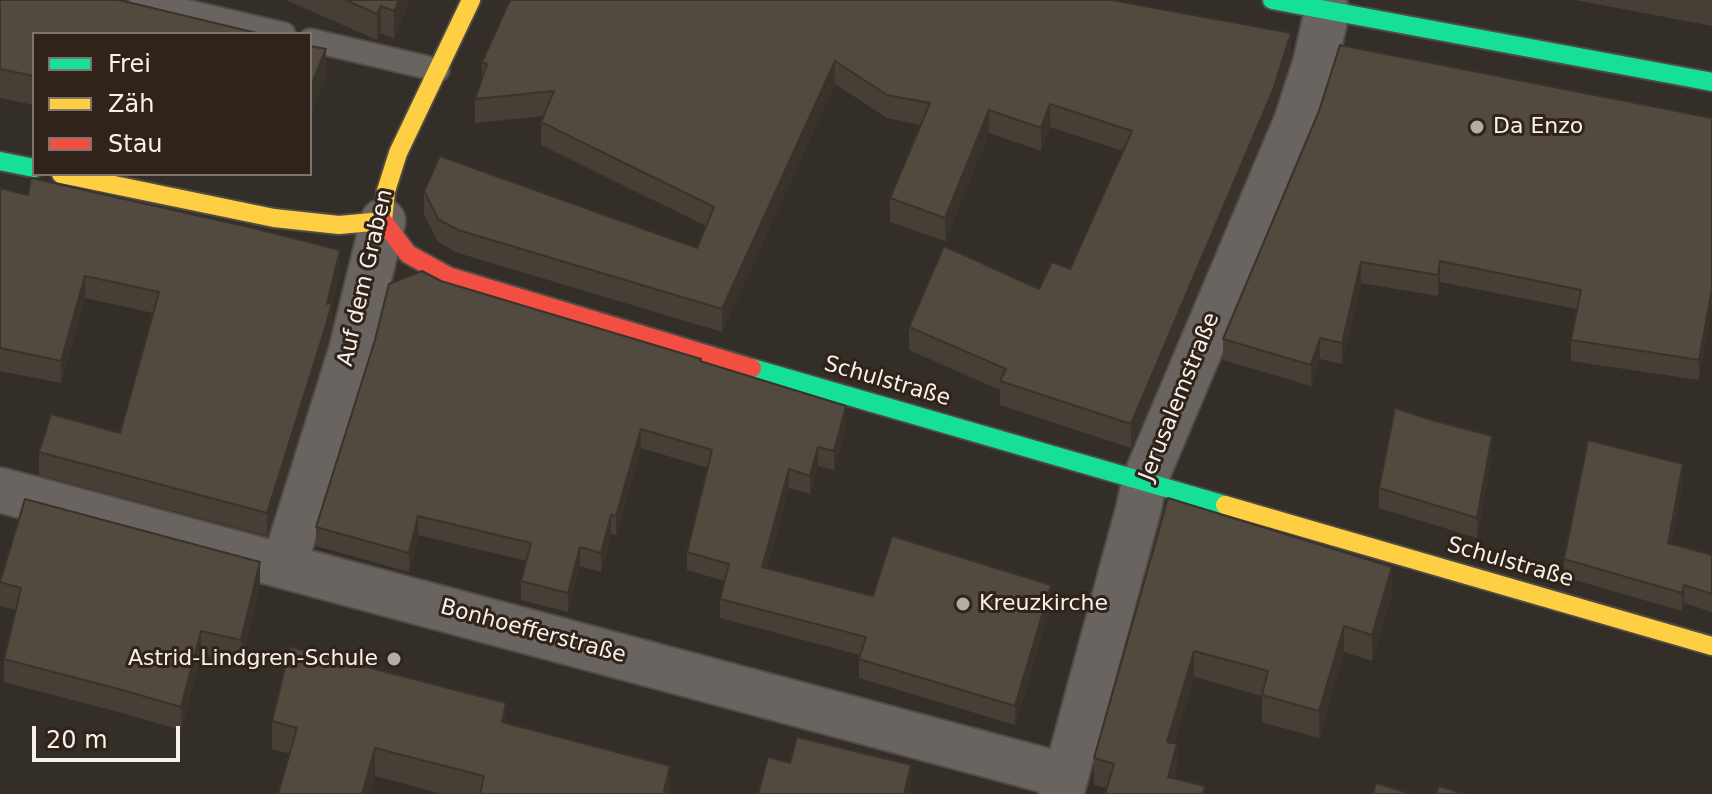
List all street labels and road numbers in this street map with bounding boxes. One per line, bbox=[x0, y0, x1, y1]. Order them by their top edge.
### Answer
street label: Auf dem Graben bbox=[333, 187, 399, 369]
street label: Jerusalemstraße bbox=[1134, 309, 1226, 485]
street label: Schulstraße bbox=[821, 351, 953, 413]
street label: Schulstraße bbox=[1444, 532, 1576, 594]
street label: Bonhoefferstraße bbox=[437, 595, 629, 669]

